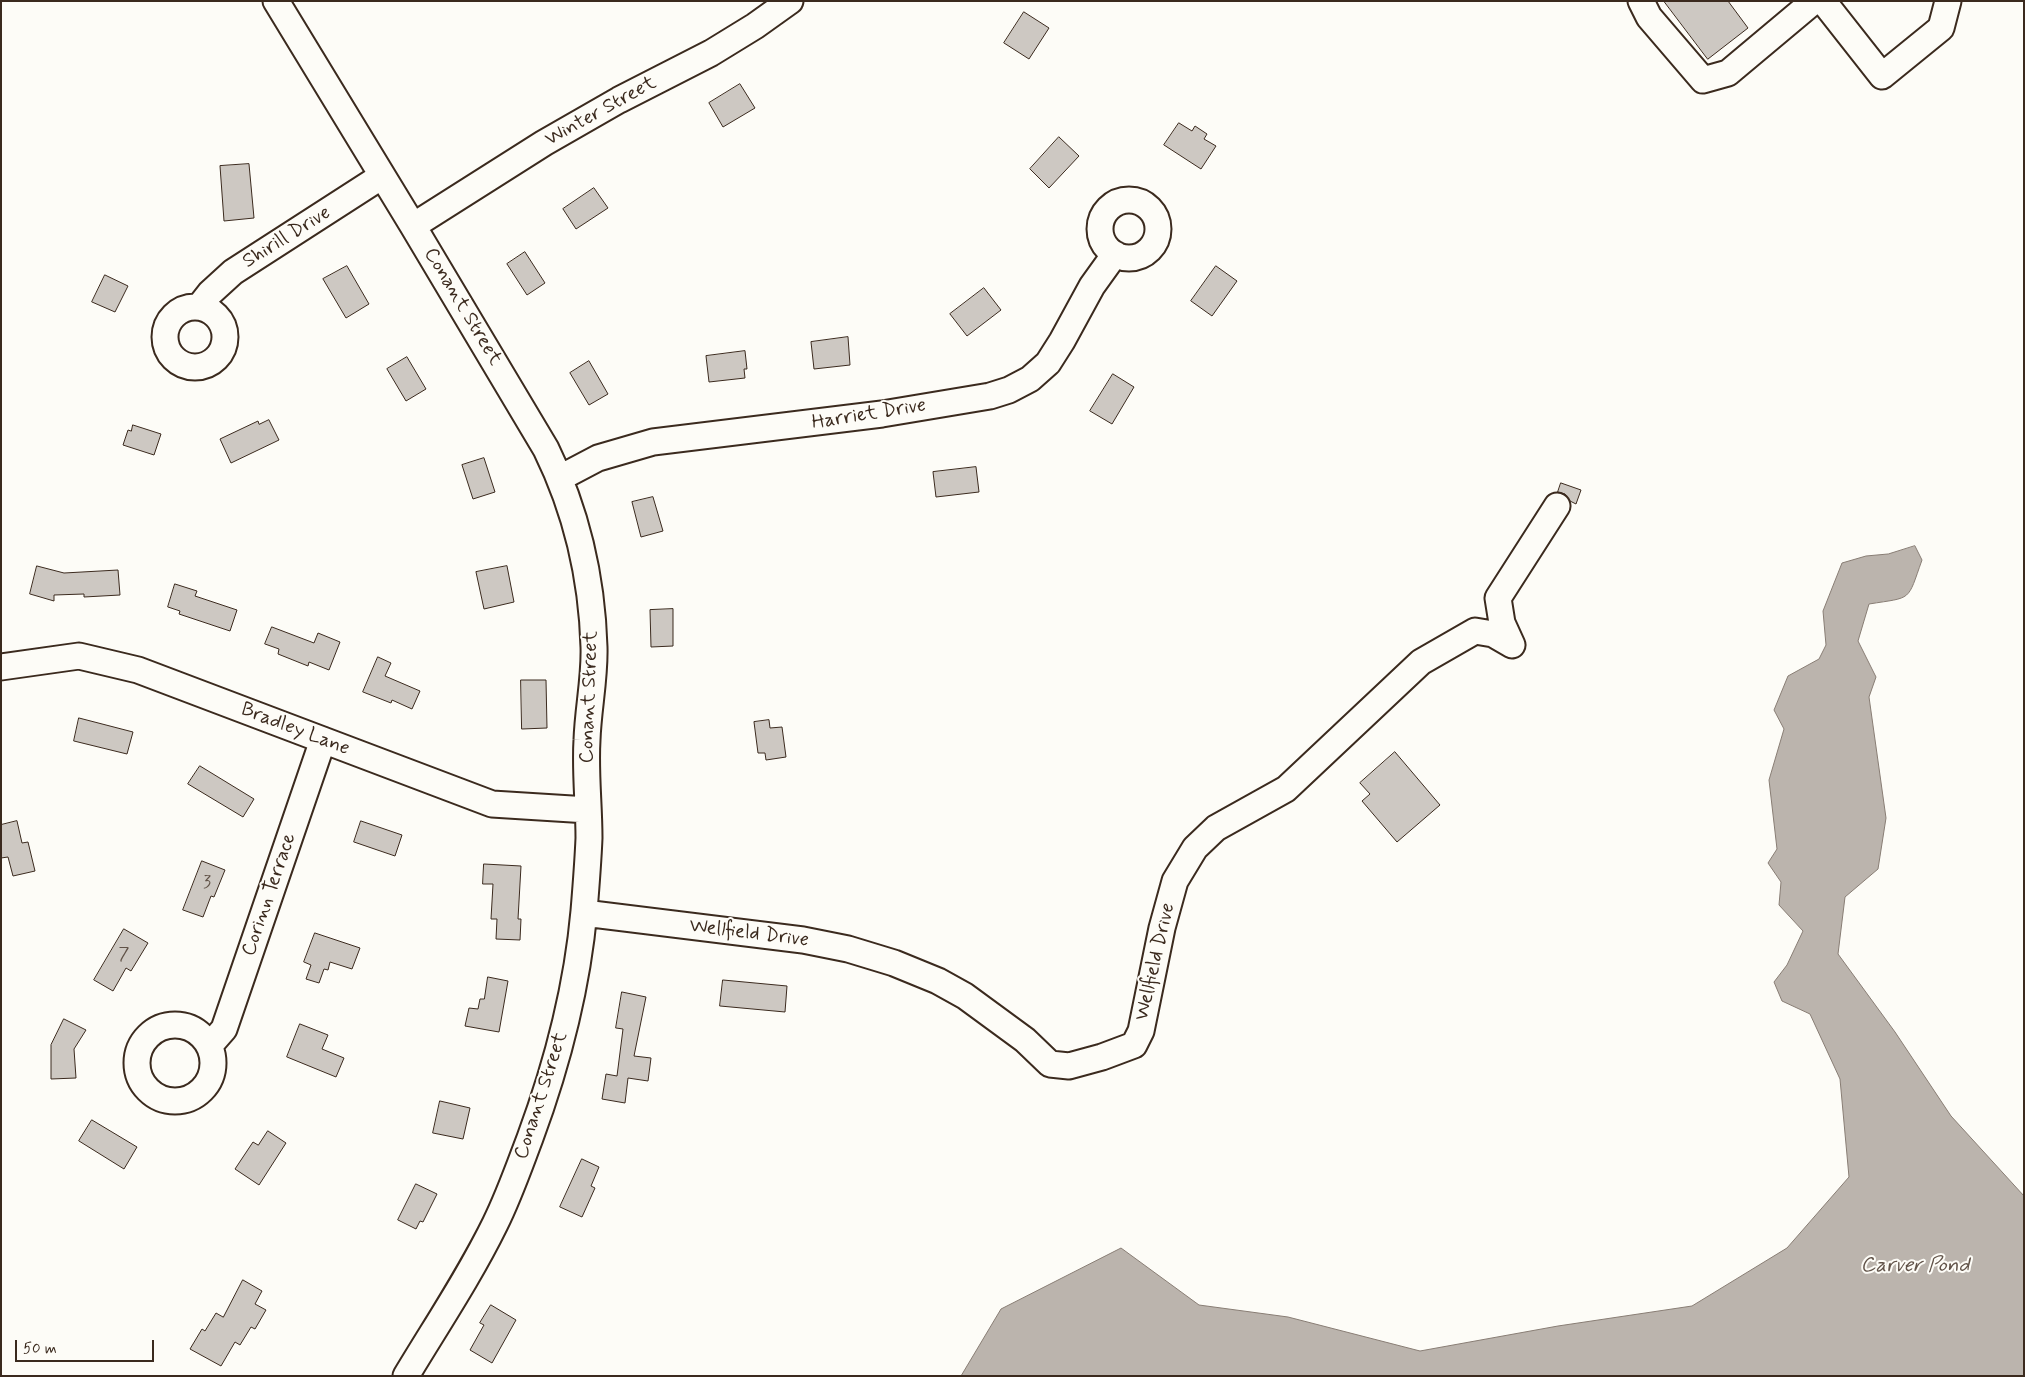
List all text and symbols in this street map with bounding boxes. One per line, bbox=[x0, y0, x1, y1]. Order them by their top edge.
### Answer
street label: Winter Street bbox=[541, 72, 661, 152]
street label: Shirill Drive bbox=[239, 202, 335, 274]
street label: Conant Street bbox=[418, 244, 506, 370]
street label: Harriet Drive bbox=[810, 394, 928, 436]
street label: Conant Street bbox=[576, 630, 604, 764]
street label: Bradley Lane bbox=[237, 698, 353, 762]
street label: Corinn Terrace bbox=[238, 830, 302, 960]
house number: 3 bbox=[203, 872, 211, 894]
street label: Wellfield Drive bbox=[1131, 901, 1181, 1023]
street label: Wellfield Drive bbox=[688, 915, 810, 953]
house number: 7 bbox=[119, 944, 129, 966]
street label: Conant Street bbox=[510, 1029, 574, 1163]
water label: Carver Pond bbox=[1861, 1254, 1969, 1280]
scale bar bbox=[18, 1330, 156, 1362]
text: 50 m bbox=[23, 1339, 57, 1359]

